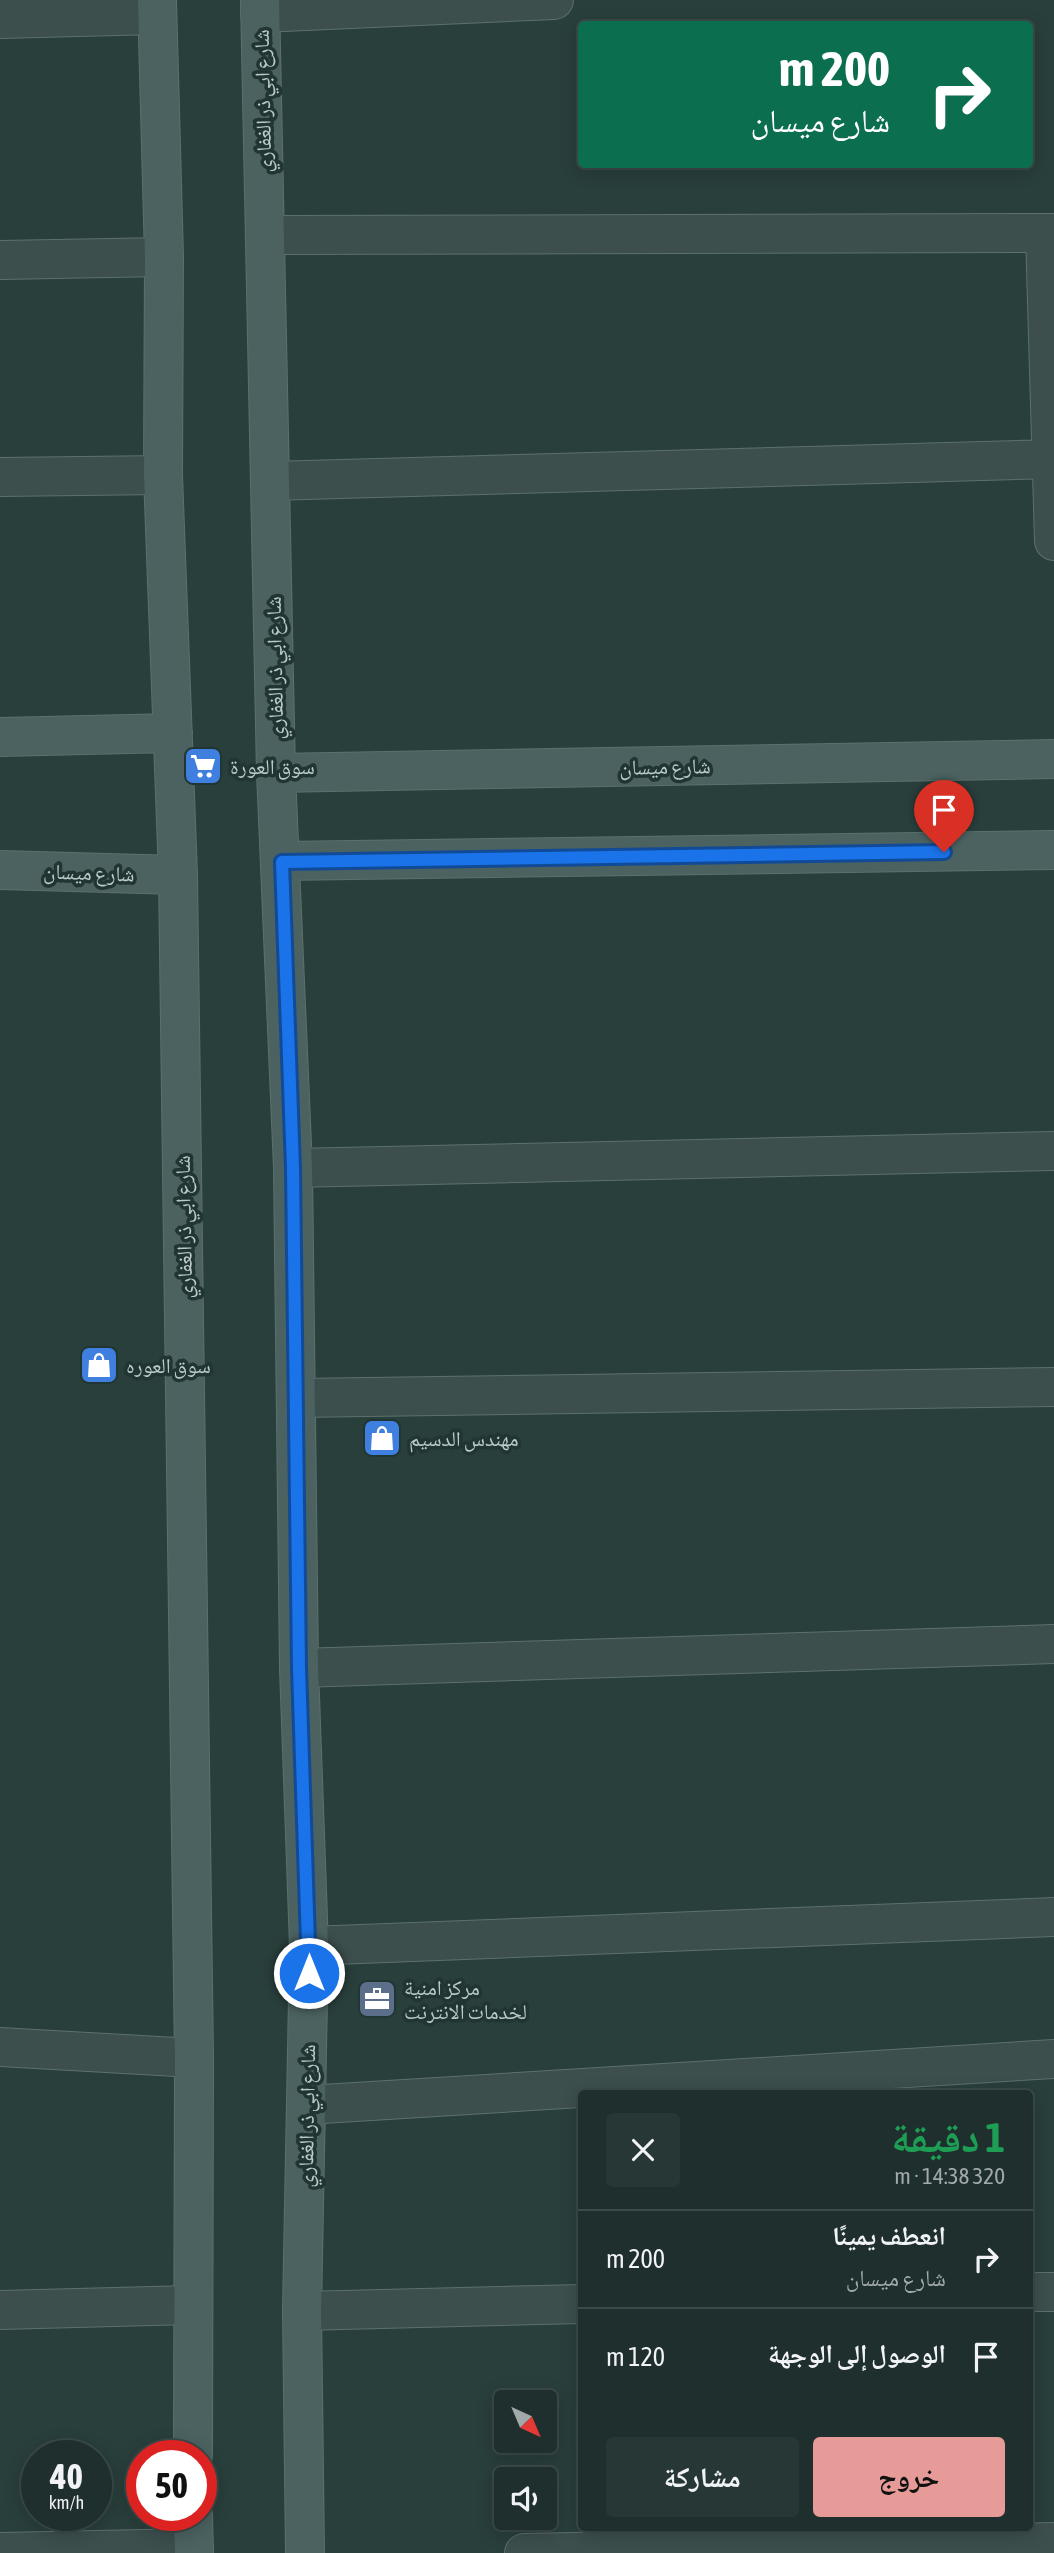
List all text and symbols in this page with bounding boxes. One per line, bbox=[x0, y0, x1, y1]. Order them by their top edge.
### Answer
street label: شارع ابي ذر الغفاري bbox=[249, 29, 281, 173]
text: 200 m bbox=[779, 40, 890, 96]
icon: right bbox=[914, 49, 1005, 140]
text: شارع ميسان bbox=[751, 102, 890, 139]
street label: شارع ابي ذر الغفاري bbox=[261, 596, 293, 740]
supermarket icon: سوق العورة bbox=[182, 745, 224, 787]
street label: شارع ميسان bbox=[619, 753, 711, 781]
place label: سوق العورة bbox=[230, 754, 315, 780]
pin bbox=[914, 780, 974, 852]
icon: arrive bbox=[925, 791, 963, 829]
street label: شارع ميسان bbox=[43, 858, 135, 888]
street label: شارع ابي ذر الغفاري bbox=[170, 1155, 202, 1299]
shop icon: سوق العوره bbox=[78, 1344, 120, 1386]
place label: سوق العوره bbox=[126, 1353, 211, 1379]
shop icon: مهندس الدسيم bbox=[361, 1417, 403, 1459]
place label: مهندس الدسيم bbox=[409, 1426, 519, 1453]
position arrow bbox=[272, 1936, 346, 2010]
place label: مركز امنية لخدمات الانترنت bbox=[404, 1975, 527, 2023]
office icon: مركز امنية لخدمات الانترنت bbox=[356, 1978, 398, 2020]
street label: شارع ابي ذر الغفاري bbox=[293, 2044, 325, 2188]
button: close bbox=[606, 2113, 680, 2187]
text: 1 دقيقة bbox=[891, 2113, 1005, 2161]
text: 320 m · 14:38 bbox=[894, 2163, 1005, 2189]
text: انعطف يمينًا bbox=[832, 2221, 946, 2251]
icon: right bbox=[967, 2240, 1005, 2278]
text: 200 m bbox=[606, 2244, 665, 2274]
text: شارع ميسان bbox=[846, 2265, 946, 2291]
icon: arrive bbox=[967, 2338, 1005, 2376]
text: الوصول إلى الوجهة bbox=[768, 2339, 946, 2369]
text: 120 m bbox=[606, 2342, 665, 2372]
north arrow bbox=[494, 2390, 556, 2454]
map controls bbox=[494, 2390, 557, 2530]
button: مشاركة bbox=[606, 2437, 799, 2517]
button: خروج bbox=[813, 2437, 1005, 2517]
speed limit sign: 50 bbox=[126, 2440, 217, 2531]
text: 40 bbox=[50, 2456, 83, 2496]
button: sound bbox=[494, 2467, 557, 2530]
text: km/h bbox=[49, 2492, 84, 2513]

